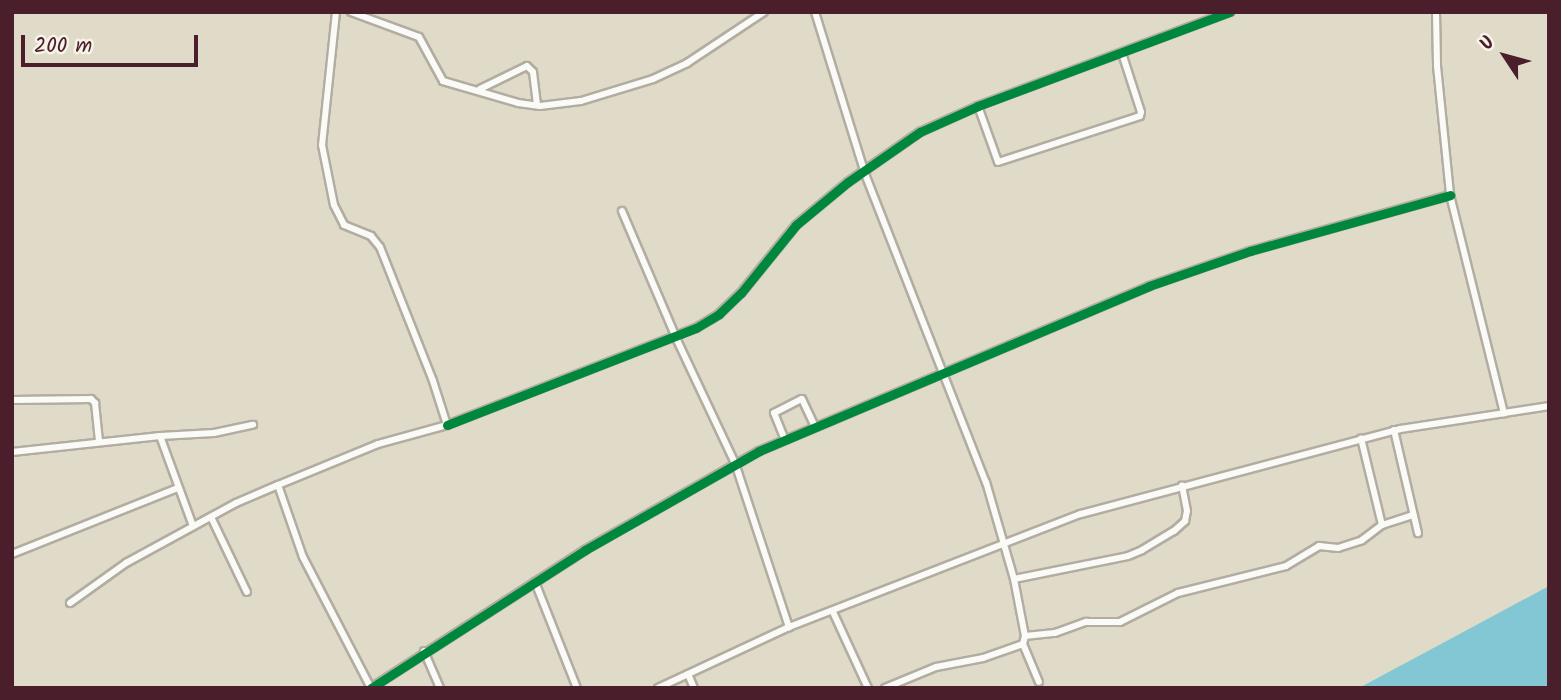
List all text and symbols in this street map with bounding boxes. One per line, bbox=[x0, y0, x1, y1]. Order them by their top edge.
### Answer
scale bar bbox=[24, 21, 201, 65]
north arrow bbox=[1470, 21, 1540, 91]
text: 200 m bbox=[34, 30, 92, 63]
text: U bbox=[1473, 30, 1503, 57]

